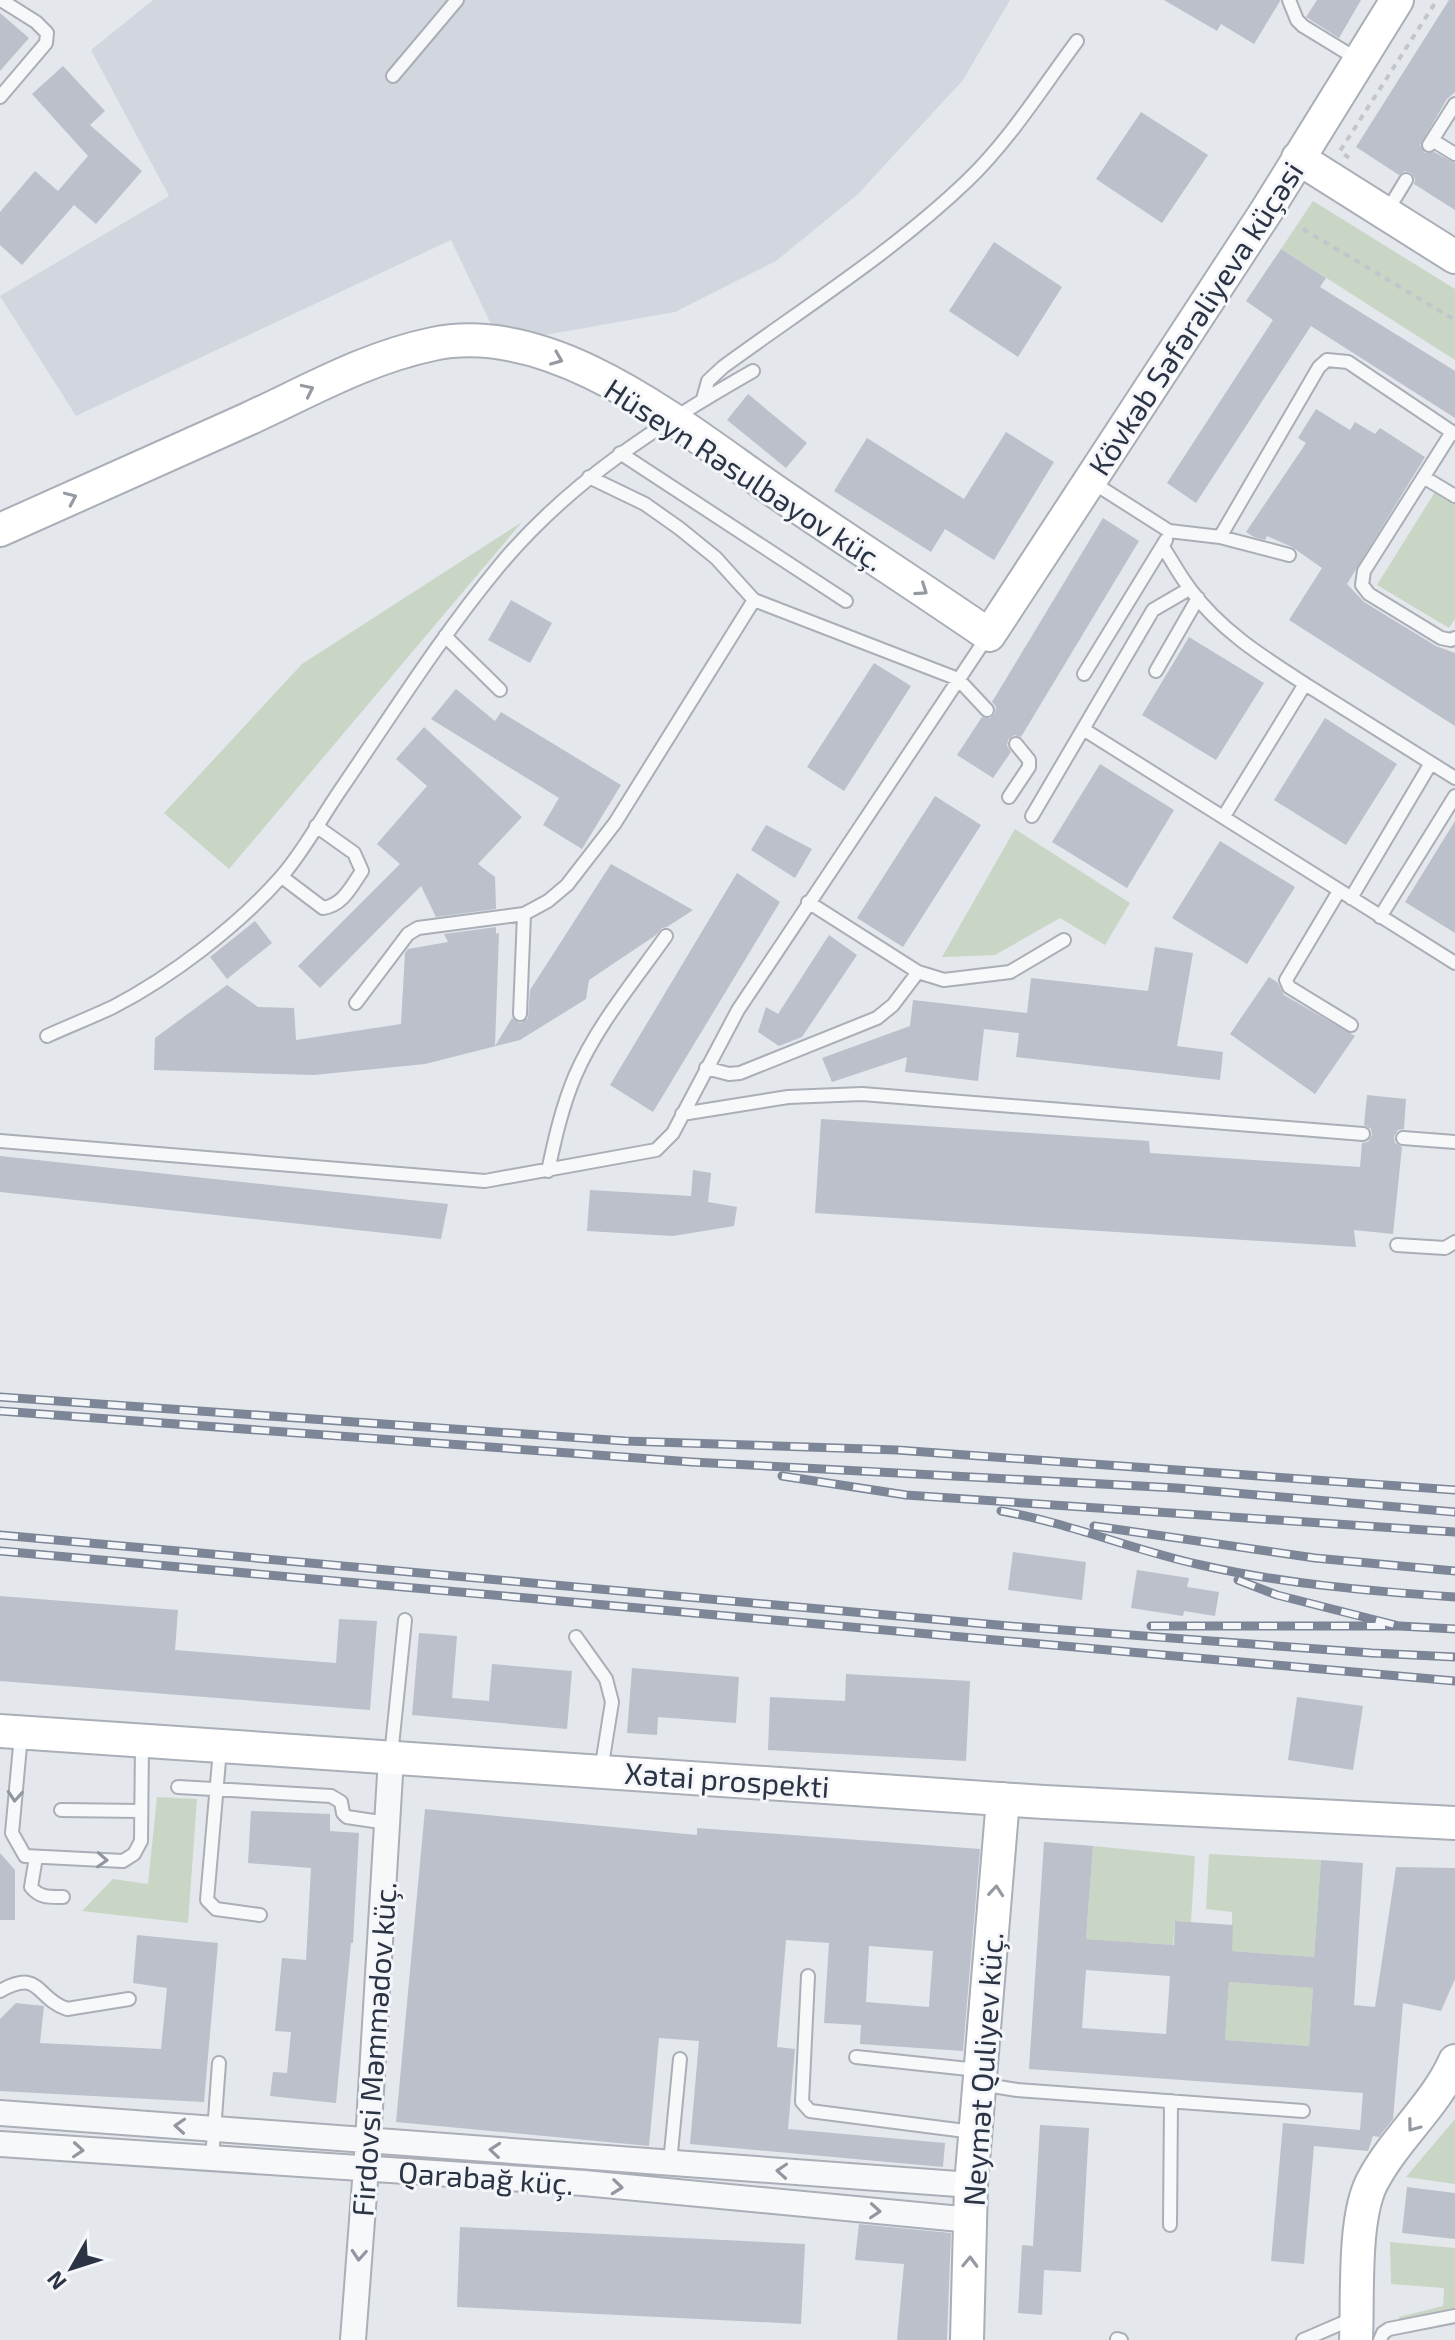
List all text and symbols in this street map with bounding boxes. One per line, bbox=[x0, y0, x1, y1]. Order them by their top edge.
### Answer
street label: Kövkəb Səfərəliyeva küçəsi bbox=[1080, 154, 1311, 482]
one-way arrow bbox=[549, 349, 563, 366]
street label: Hüseyn Rəsulbəyov küç. bbox=[598, 370, 891, 579]
one-way arrow bbox=[299, 384, 314, 400]
one-way arrow bbox=[63, 491, 77, 507]
one-way arrow bbox=[914, 580, 928, 595]
street label: Xətai prospekti bbox=[623, 1754, 831, 1804]
one-way arrow bbox=[7, 1790, 24, 1803]
one-way arrow bbox=[96, 1852, 109, 1869]
street label: Firdovsi Məmmədov küç. bbox=[343, 1880, 404, 2218]
one-way arrow bbox=[987, 1884, 1004, 1897]
street label: Neymət Quliyev küç. bbox=[954, 1931, 1011, 2207]
one-way arrow bbox=[173, 2117, 186, 2134]
one-way arrow bbox=[1409, 2117, 1423, 2132]
one-way arrow bbox=[72, 2141, 85, 2158]
one-way arrow bbox=[488, 2142, 501, 2159]
street label: Qarabağ küç. bbox=[397, 2153, 575, 2202]
one-way arrow bbox=[775, 2163, 788, 2180]
one-way arrow bbox=[610, 2178, 623, 2195]
one-way arrow bbox=[869, 2202, 882, 2219]
north arrow bbox=[32, 2228, 112, 2308]
one-way arrow bbox=[351, 2249, 368, 2262]
one-way arrow bbox=[961, 2255, 978, 2268]
text: N bbox=[41, 2267, 71, 2296]

